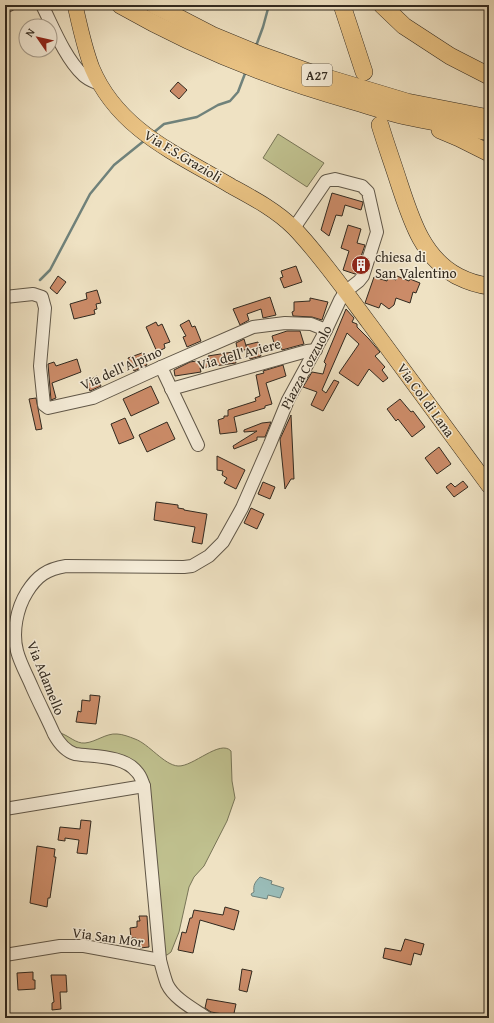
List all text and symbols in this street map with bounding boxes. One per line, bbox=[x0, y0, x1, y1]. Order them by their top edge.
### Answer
north arrow bbox=[18, 18, 58, 58]
text: N bbox=[21, 24, 39, 40]
road number: A27 bbox=[302, 64, 332, 86]
street label: Via F.S.Grazioli bbox=[140, 125, 226, 187]
place label: chiesa di San Valentino bbox=[375, 247, 457, 283]
building icon: chiesa di San Valentino bbox=[350, 254, 372, 276]
street label: Piazza Cozzuolo bbox=[275, 321, 337, 413]
street label: Via dell'Aviere bbox=[195, 333, 283, 375]
street label: Via dell'Alpino bbox=[77, 341, 165, 395]
street label: Via Col di Lana bbox=[392, 359, 460, 441]
street label: Via Adamello bbox=[22, 638, 70, 718]
street label: Via San Mor bbox=[71, 922, 145, 952]

